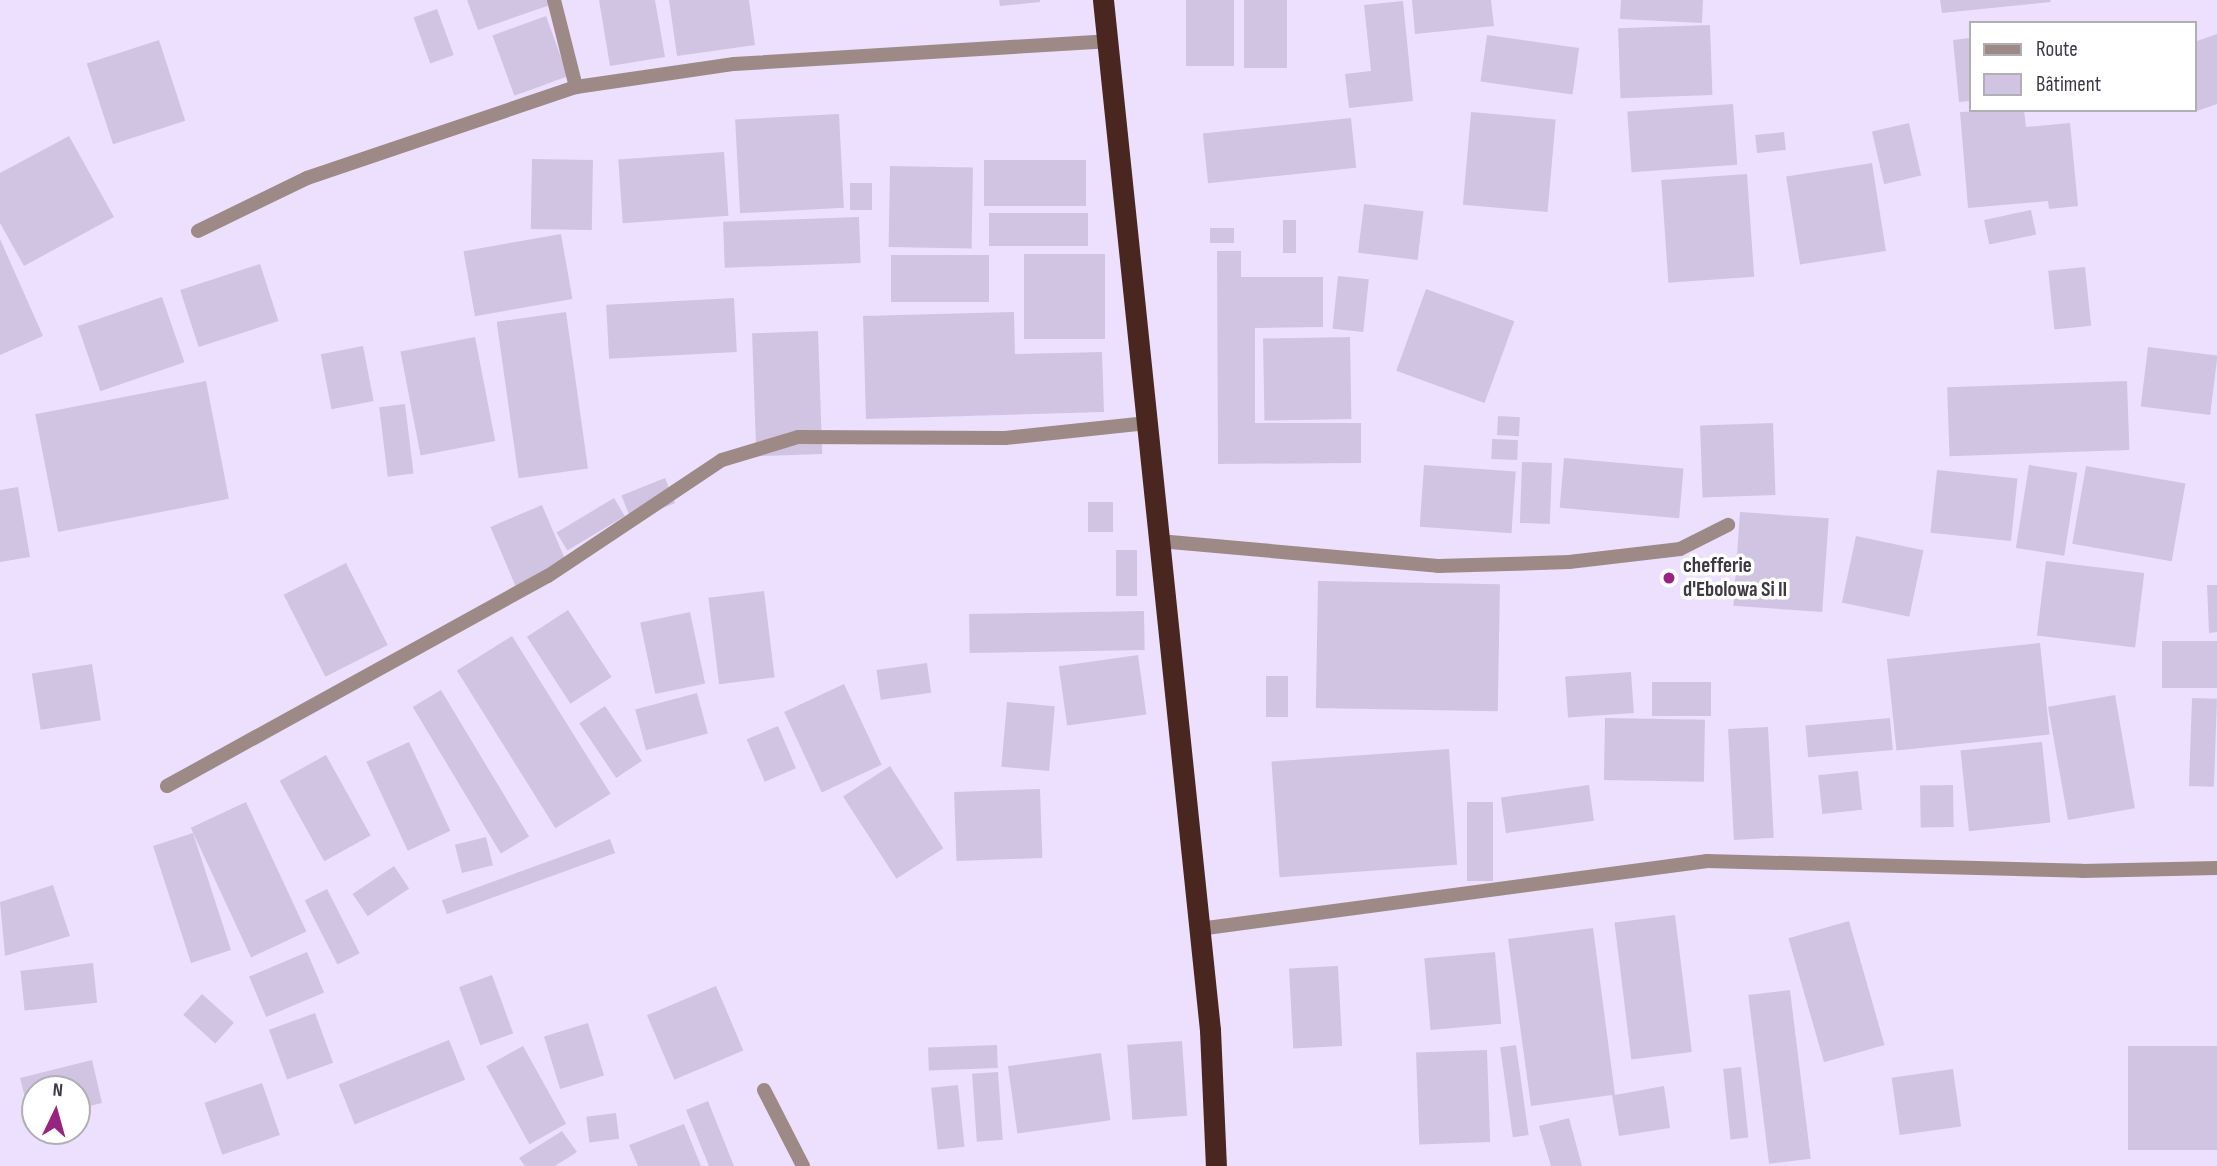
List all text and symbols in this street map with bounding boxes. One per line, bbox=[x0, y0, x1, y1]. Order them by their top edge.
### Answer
legend bbox=[1968, 21, 2196, 112]
text: Route bbox=[2036, 37, 2078, 62]
text: Bâtiment bbox=[2036, 72, 2101, 97]
place label: chefferie d'Ebolowa Si II bbox=[1683, 553, 1787, 603]
marker: chefferie d'Ebolowa Si II bbox=[1661, 570, 1677, 586]
north arrow bbox=[21, 1075, 91, 1145]
text: N bbox=[52, 1079, 64, 1102]

